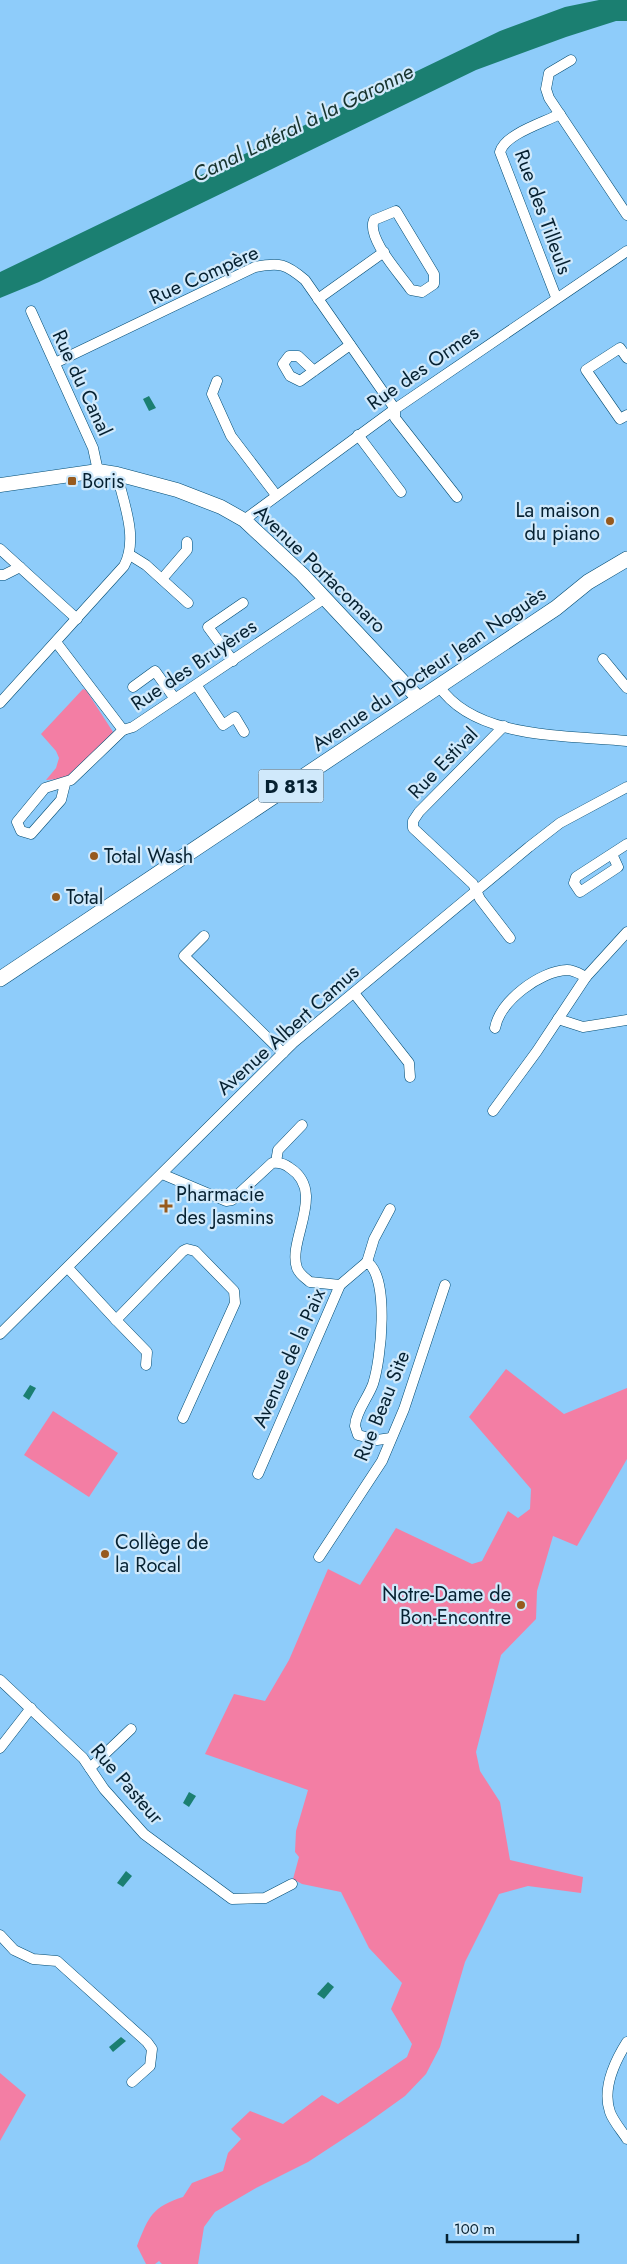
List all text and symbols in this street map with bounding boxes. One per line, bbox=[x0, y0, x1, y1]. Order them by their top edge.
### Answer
water label: Canal Latéral à la Garonne bbox=[188, 56, 419, 190]
street label: Rue des Tilleuls bbox=[507, 146, 579, 278]
street label: Rue Compère bbox=[145, 238, 263, 312]
street label: Rue des Ormes bbox=[361, 319, 485, 417]
street label: Rue du Canal bbox=[45, 325, 119, 441]
place label: Boris bbox=[82, 467, 124, 496]
marker: Boris bbox=[66, 475, 78, 487]
place label: La maison du piano bbox=[515, 496, 600, 548]
street label: Avenue Portacomaro bbox=[247, 498, 393, 640]
marker: La maison du piano bbox=[604, 515, 616, 527]
street label: Avenue du Docteur Jean Noguès bbox=[306, 580, 552, 758]
street label: Rue des Bruyères bbox=[125, 612, 263, 718]
street label: Rue Estival bbox=[401, 721, 485, 805]
road number: D 813 bbox=[258, 769, 324, 802]
place label: Total Wash bbox=[104, 842, 193, 871]
marker: Total Wash bbox=[88, 850, 100, 862]
place label: Total bbox=[66, 883, 103, 912]
marker: Total bbox=[50, 891, 62, 903]
street label: Avenue Albert Camus bbox=[210, 958, 366, 1102]
place label: Pharmacie des Jasmins bbox=[176, 1180, 274, 1232]
marker: Pharmacie des Jasmins bbox=[160, 1200, 172, 1212]
street label: Avenue de la Paix bbox=[245, 1283, 333, 1432]
street label: Rue Beau Site bbox=[347, 1346, 417, 1466]
place label: Collège de la Rocal bbox=[115, 1528, 209, 1580]
marker: Collège de la Rocal bbox=[99, 1548, 111, 1560]
place label: Notre-Dame de Bon-Encontre bbox=[382, 1580, 511, 1632]
marker: Notre-Dame de Bon-Encontre bbox=[515, 1599, 527, 1611]
street label: Rue Pasteur bbox=[84, 1737, 170, 1831]
scale bar bbox=[447, 2212, 578, 2244]
text: 100 m bbox=[454, 2218, 495, 2240]

